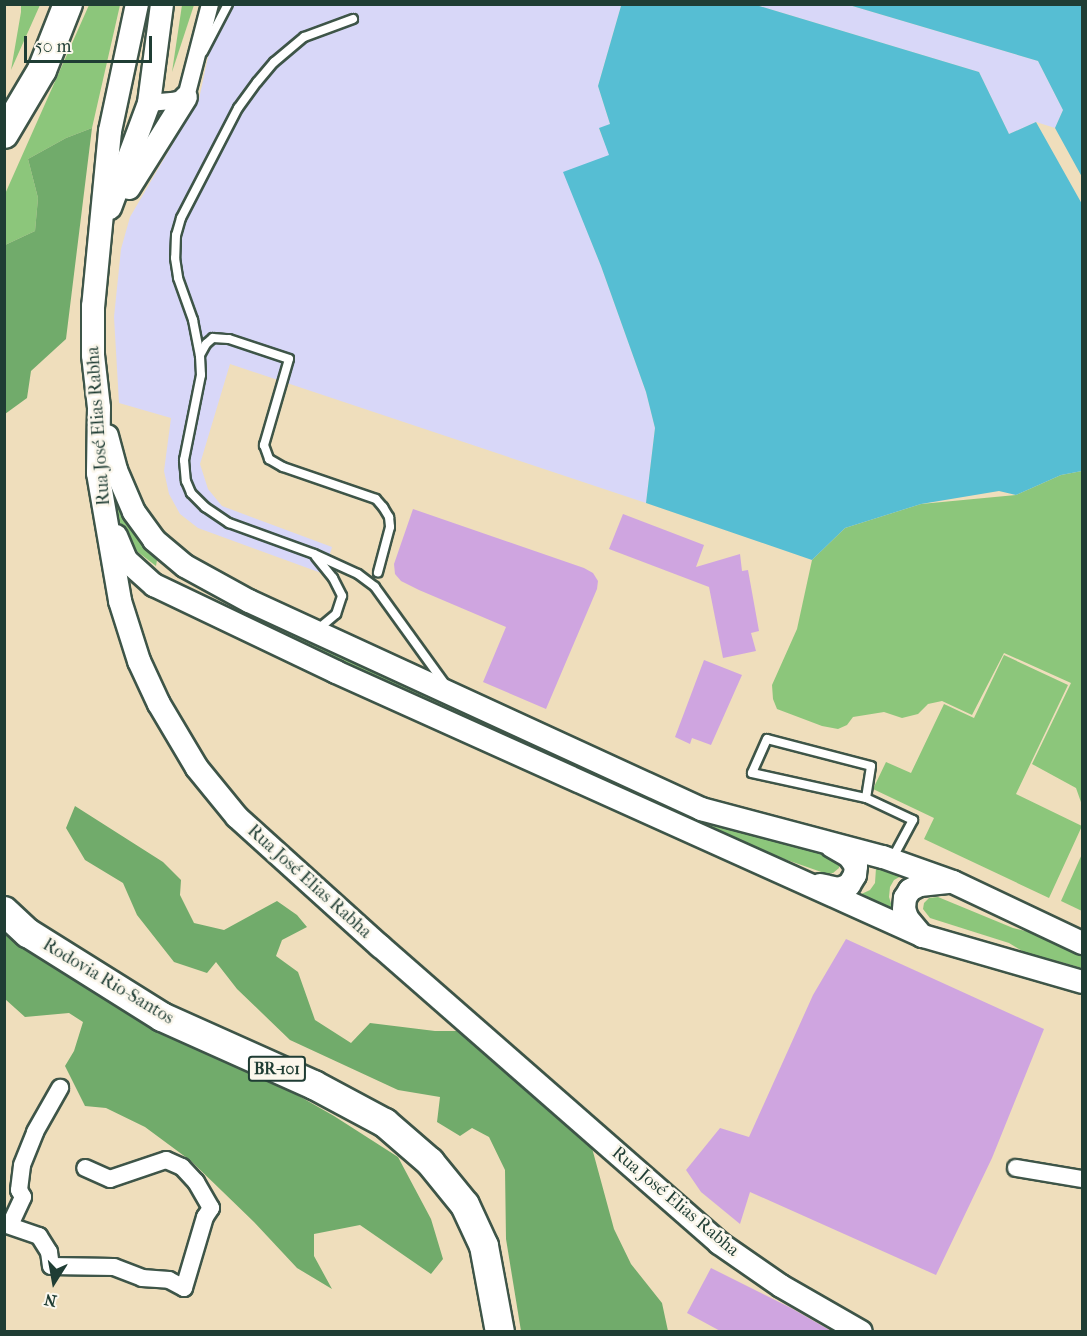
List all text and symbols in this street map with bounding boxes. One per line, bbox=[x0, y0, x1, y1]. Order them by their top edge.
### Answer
scale bar bbox=[27, 24, 154, 62]
text: 50 m bbox=[35, 36, 71, 57]
street label: Rua José Elias Rabha bbox=[83, 346, 115, 506]
street label: Rua José Elias Rabha bbox=[242, 821, 376, 943]
street label: Rodovia Rio-Santos bbox=[38, 934, 178, 1030]
road number: BR-101 bbox=[247, 1056, 307, 1082]
street label: Rua José Elias Rabha bbox=[607, 1142, 743, 1262]
north arrow bbox=[24, 1252, 84, 1312]
text: N bbox=[43, 1290, 58, 1311]

